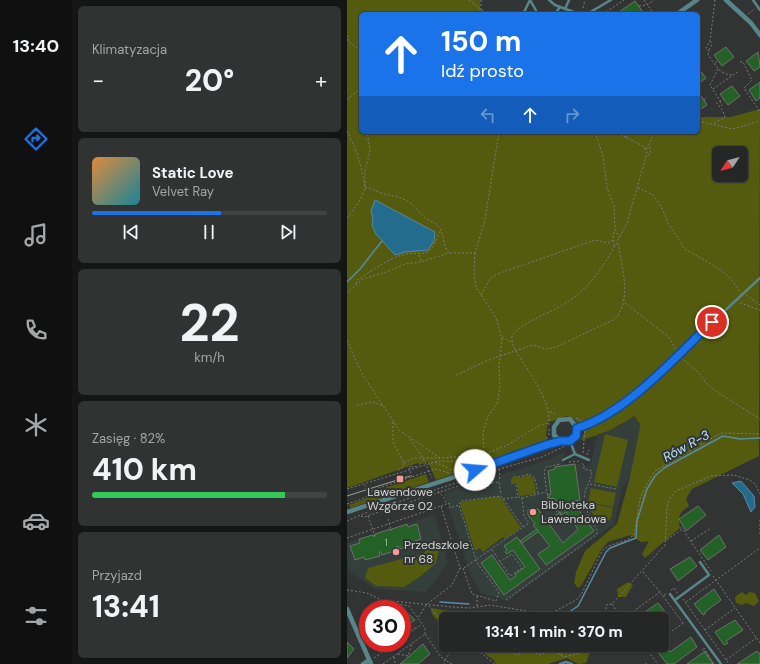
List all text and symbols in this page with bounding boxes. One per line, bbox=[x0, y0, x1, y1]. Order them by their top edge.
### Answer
text: 150 m bbox=[441, 23, 521, 60]
icon: ahead bbox=[375, 28, 427, 80]
text: 13:40 bbox=[13, 34, 59, 58]
text: Klimatyzacja bbox=[92, 41, 167, 58]
text: Idź prosto bbox=[441, 59, 524, 83]
text: 20° bbox=[185, 61, 234, 100]
text: − bbox=[92, 66, 104, 95]
text: + bbox=[315, 66, 327, 95]
icon: left bbox=[477, 104, 499, 126]
icon: ahead bbox=[519, 104, 541, 126]
icon: right bbox=[561, 104, 583, 126]
icon: directions bbox=[22, 125, 50, 153]
north arrow bbox=[712, 146, 748, 182]
map controls bbox=[712, 146, 748, 182]
text: Static Love bbox=[152, 163, 233, 183]
text: Velvet Ray bbox=[152, 183, 214, 200]
icon: music bbox=[22, 221, 50, 249]
icon: previous bbox=[120, 221, 142, 243]
icon: pause bbox=[198, 221, 220, 243]
icon: next bbox=[277, 221, 299, 243]
text: 22 bbox=[179, 289, 240, 357]
pin bbox=[695, 305, 729, 339]
icon: arrive bbox=[701, 311, 723, 333]
icon: phone bbox=[22, 316, 50, 344]
text: km/h bbox=[194, 349, 225, 366]
icon: climate bbox=[22, 411, 50, 439]
water label: Rów R-3 bbox=[660, 426, 713, 466]
text: Zasięg · 82% bbox=[92, 430, 165, 447]
position arrow bbox=[454, 449, 496, 491]
text: 410 km bbox=[92, 450, 197, 489]
marker: Lawendowe Wzgórze 02 bbox=[395, 474, 405, 484]
place label: Lawendowe Wzgórze 02 bbox=[367, 484, 433, 514]
place label: Biblioteka Lawendowa bbox=[541, 497, 606, 527]
icon: car bbox=[22, 507, 50, 535]
marker: Biblioteka Lawendowa bbox=[528, 507, 538, 517]
house number: 1 bbox=[384, 536, 388, 549]
place label: Przedszkole nr 68 bbox=[404, 537, 469, 567]
marker: Przedszkole nr 68 bbox=[391, 547, 401, 557]
text: Przyjazd bbox=[92, 567, 142, 584]
text: 13:41 bbox=[92, 587, 160, 626]
speed limit sign: 30 bbox=[359, 600, 411, 652]
icon: filters bbox=[22, 602, 50, 630]
text: 13:41 · 1 min · 370 m bbox=[485, 622, 623, 642]

